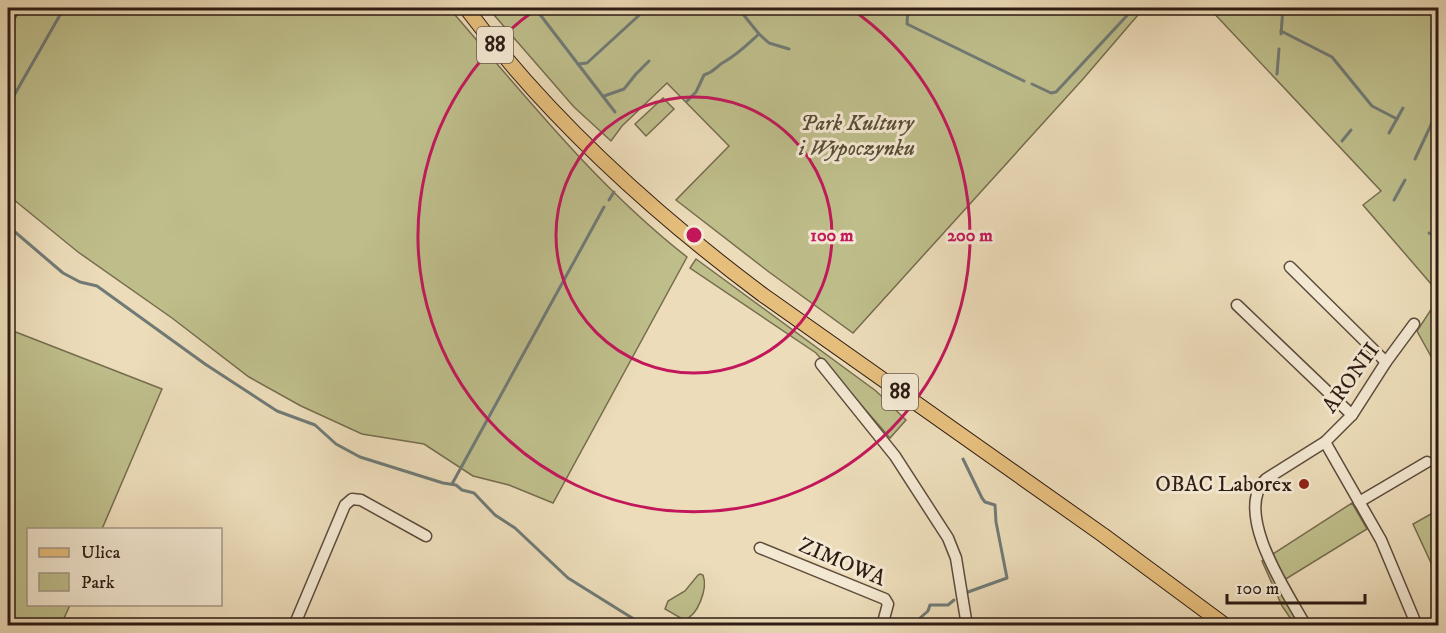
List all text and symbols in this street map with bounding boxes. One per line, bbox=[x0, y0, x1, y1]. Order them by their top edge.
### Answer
road number: 88 bbox=[477, 27, 513, 63]
park label: Park Kultury i Wypoczynku bbox=[799, 110, 915, 162]
centre of rings bbox=[684, 225, 704, 245]
text: 100 m bbox=[810, 225, 854, 247]
text: 200 m bbox=[947, 225, 993, 247]
street label: ARONII bbox=[1317, 338, 1385, 418]
road number: 88 bbox=[882, 374, 918, 410]
place label: OBAC Laborex bbox=[1155, 471, 1292, 498]
marker: OBAC Laborex bbox=[1297, 477, 1311, 491]
legend bbox=[27, 528, 222, 606]
street label: ZIMOWA bbox=[794, 532, 890, 593]
text: Ulica bbox=[81, 542, 121, 564]
scale bar bbox=[1227, 567, 1365, 605]
text: Park bbox=[81, 572, 115, 594]
text: 100 m bbox=[1236, 578, 1279, 600]

